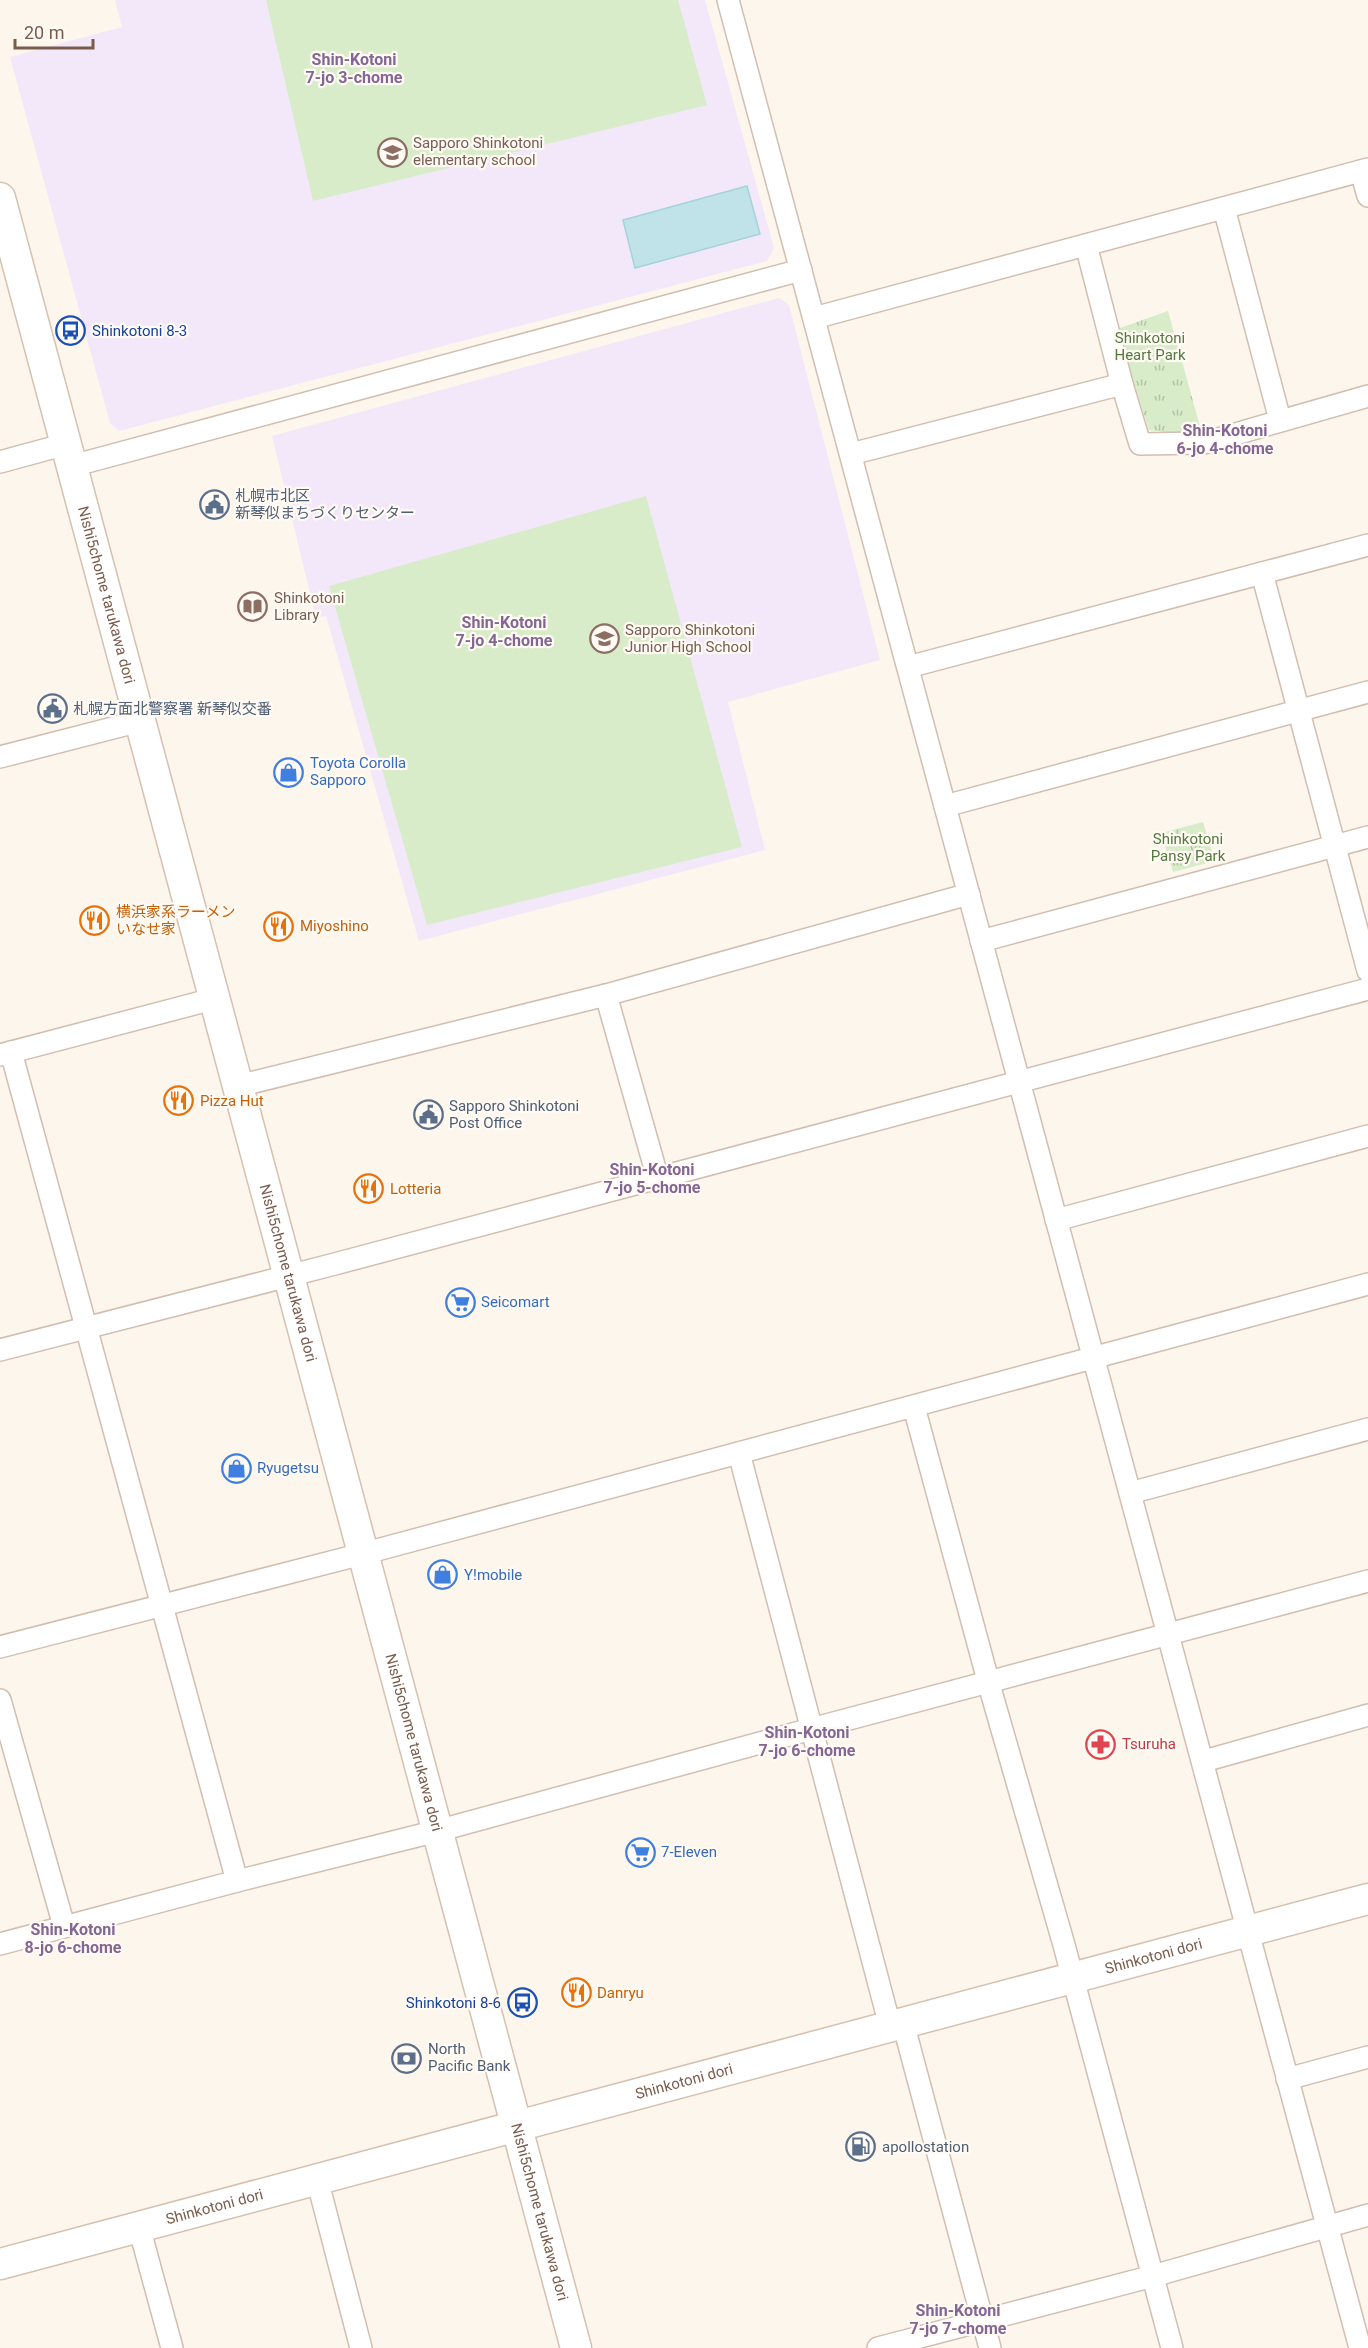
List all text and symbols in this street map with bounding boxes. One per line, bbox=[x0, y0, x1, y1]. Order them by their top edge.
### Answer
scale bar bbox=[15, 12, 93, 50]
text: 20 m bbox=[24, 22, 64, 43]
district label: Shin-Kotoni 7-jo 3-chome bbox=[306, 50, 403, 87]
place label: Sapporo Shinkotoni elementary school bbox=[413, 134, 543, 169]
school or university icon: Sapporo Shinkotoni elementary school bbox=[376, 136, 408, 168]
bus stop icon: Shinkotoni 8-3 bbox=[55, 315, 87, 347]
place label: Shinkotoni 8-3 bbox=[92, 322, 187, 340]
park label: Shinkotoni Heart Park bbox=[1114, 329, 1186, 364]
district label: Shin-Kotoni 6-jo 4-chome bbox=[1177, 421, 1274, 458]
place label: 札幌市北区 新琴似まちづくりセンター bbox=[235, 487, 415, 522]
public building icon: 札幌市北区 新琴似まちづくりセンター bbox=[198, 489, 230, 521]
street label: Nishi5chome tarukawa dori bbox=[74, 504, 139, 686]
place label: Shinkotoni Library bbox=[274, 589, 345, 624]
library icon: Shinkotoni Library bbox=[237, 591, 269, 623]
district label: Shin-Kotoni 7-jo 4-chome bbox=[456, 613, 553, 650]
place label: Sapporo Shinkotoni Junior High School bbox=[625, 621, 755, 656]
school or university icon: Sapporo Shinkotoni Junior High School bbox=[588, 623, 620, 655]
public building icon: 札幌方面北警察署 新琴似交番 bbox=[36, 693, 68, 725]
place label: 札幌方面北警察署 新琴似交番 bbox=[73, 700, 272, 718]
place label: Toyota Corolla Sapporo bbox=[310, 754, 406, 789]
shop icon: Toyota Corolla Sapporo bbox=[273, 756, 305, 788]
park label: Shinkotoni Pansy Park bbox=[1151, 830, 1226, 865]
place label: 横浜家系ラーメン いなせ家 bbox=[116, 903, 235, 938]
restaurant icon: 横浜家系ラーメン いなせ家 bbox=[79, 905, 111, 937]
restaurant icon: Miyoshino bbox=[263, 910, 295, 942]
place label: Miyoshino bbox=[300, 917, 369, 935]
restaurant icon: Pizza Hut bbox=[163, 1085, 195, 1117]
place label: Pizza Hut bbox=[200, 1092, 264, 1110]
place label: Sapporo Shinkotoni Post Office bbox=[449, 1097, 579, 1132]
public building icon: Sapporo Shinkotoni Post Office bbox=[412, 1099, 444, 1131]
district label: Shin-Kotoni 7-jo 5-chome bbox=[604, 1160, 701, 1197]
restaurant icon: Lotteria bbox=[353, 1173, 385, 1205]
place label: Lotteria bbox=[390, 1180, 441, 1198]
street label: Nishi5chome tarukawa dori bbox=[256, 1182, 320, 1364]
supermarket icon: Seicomart bbox=[444, 1286, 476, 1318]
place label: Seicomart bbox=[481, 1293, 550, 1311]
shop icon: Ryugetsu bbox=[220, 1452, 252, 1484]
place label: Ryugetsu bbox=[257, 1459, 319, 1477]
shop icon: Y!mobile bbox=[427, 1559, 459, 1591]
place label: Y!mobile bbox=[464, 1566, 522, 1584]
street label: Nishi5chome tarukawa dori bbox=[381, 1652, 446, 1833]
district label: Shin-Kotoni 7-jo 6-chome bbox=[759, 1723, 856, 1760]
pharmacy icon: Tsuruha bbox=[1085, 1728, 1117, 1760]
place label: Tsuruha bbox=[1122, 1735, 1176, 1753]
supermarket icon: 7-Eleven bbox=[624, 1836, 656, 1868]
place label: 7-Eleven bbox=[661, 1843, 717, 1861]
district label: Shin-Kotoni 8-jo 6-chome bbox=[25, 1920, 122, 1957]
street label: Shinkotoni dori bbox=[1103, 1935, 1204, 1978]
restaurant icon: Danryu bbox=[560, 1977, 592, 2009]
place label: Danryu bbox=[597, 1984, 644, 2002]
bus stop icon: Shinkotoni 8-6 bbox=[506, 1987, 538, 2019]
place label: Shinkotoni 8-6 bbox=[406, 1994, 501, 2012]
place label: North Pacific Bank bbox=[428, 2040, 511, 2075]
bank icon: North Pacific Bank bbox=[391, 2042, 423, 2074]
street label: Shinkotoni dori bbox=[633, 2060, 735, 2103]
street label: Nishi5chome tarukawa dori bbox=[507, 2121, 572, 2303]
fuel station icon: apollostation bbox=[845, 2131, 877, 2163]
place label: apollostation bbox=[882, 2138, 969, 2156]
street label: Shinkotoni dori bbox=[164, 2185, 265, 2228]
district label: Shin-Kotoni 7-jo 7-chome bbox=[910, 2301, 1007, 2338]

